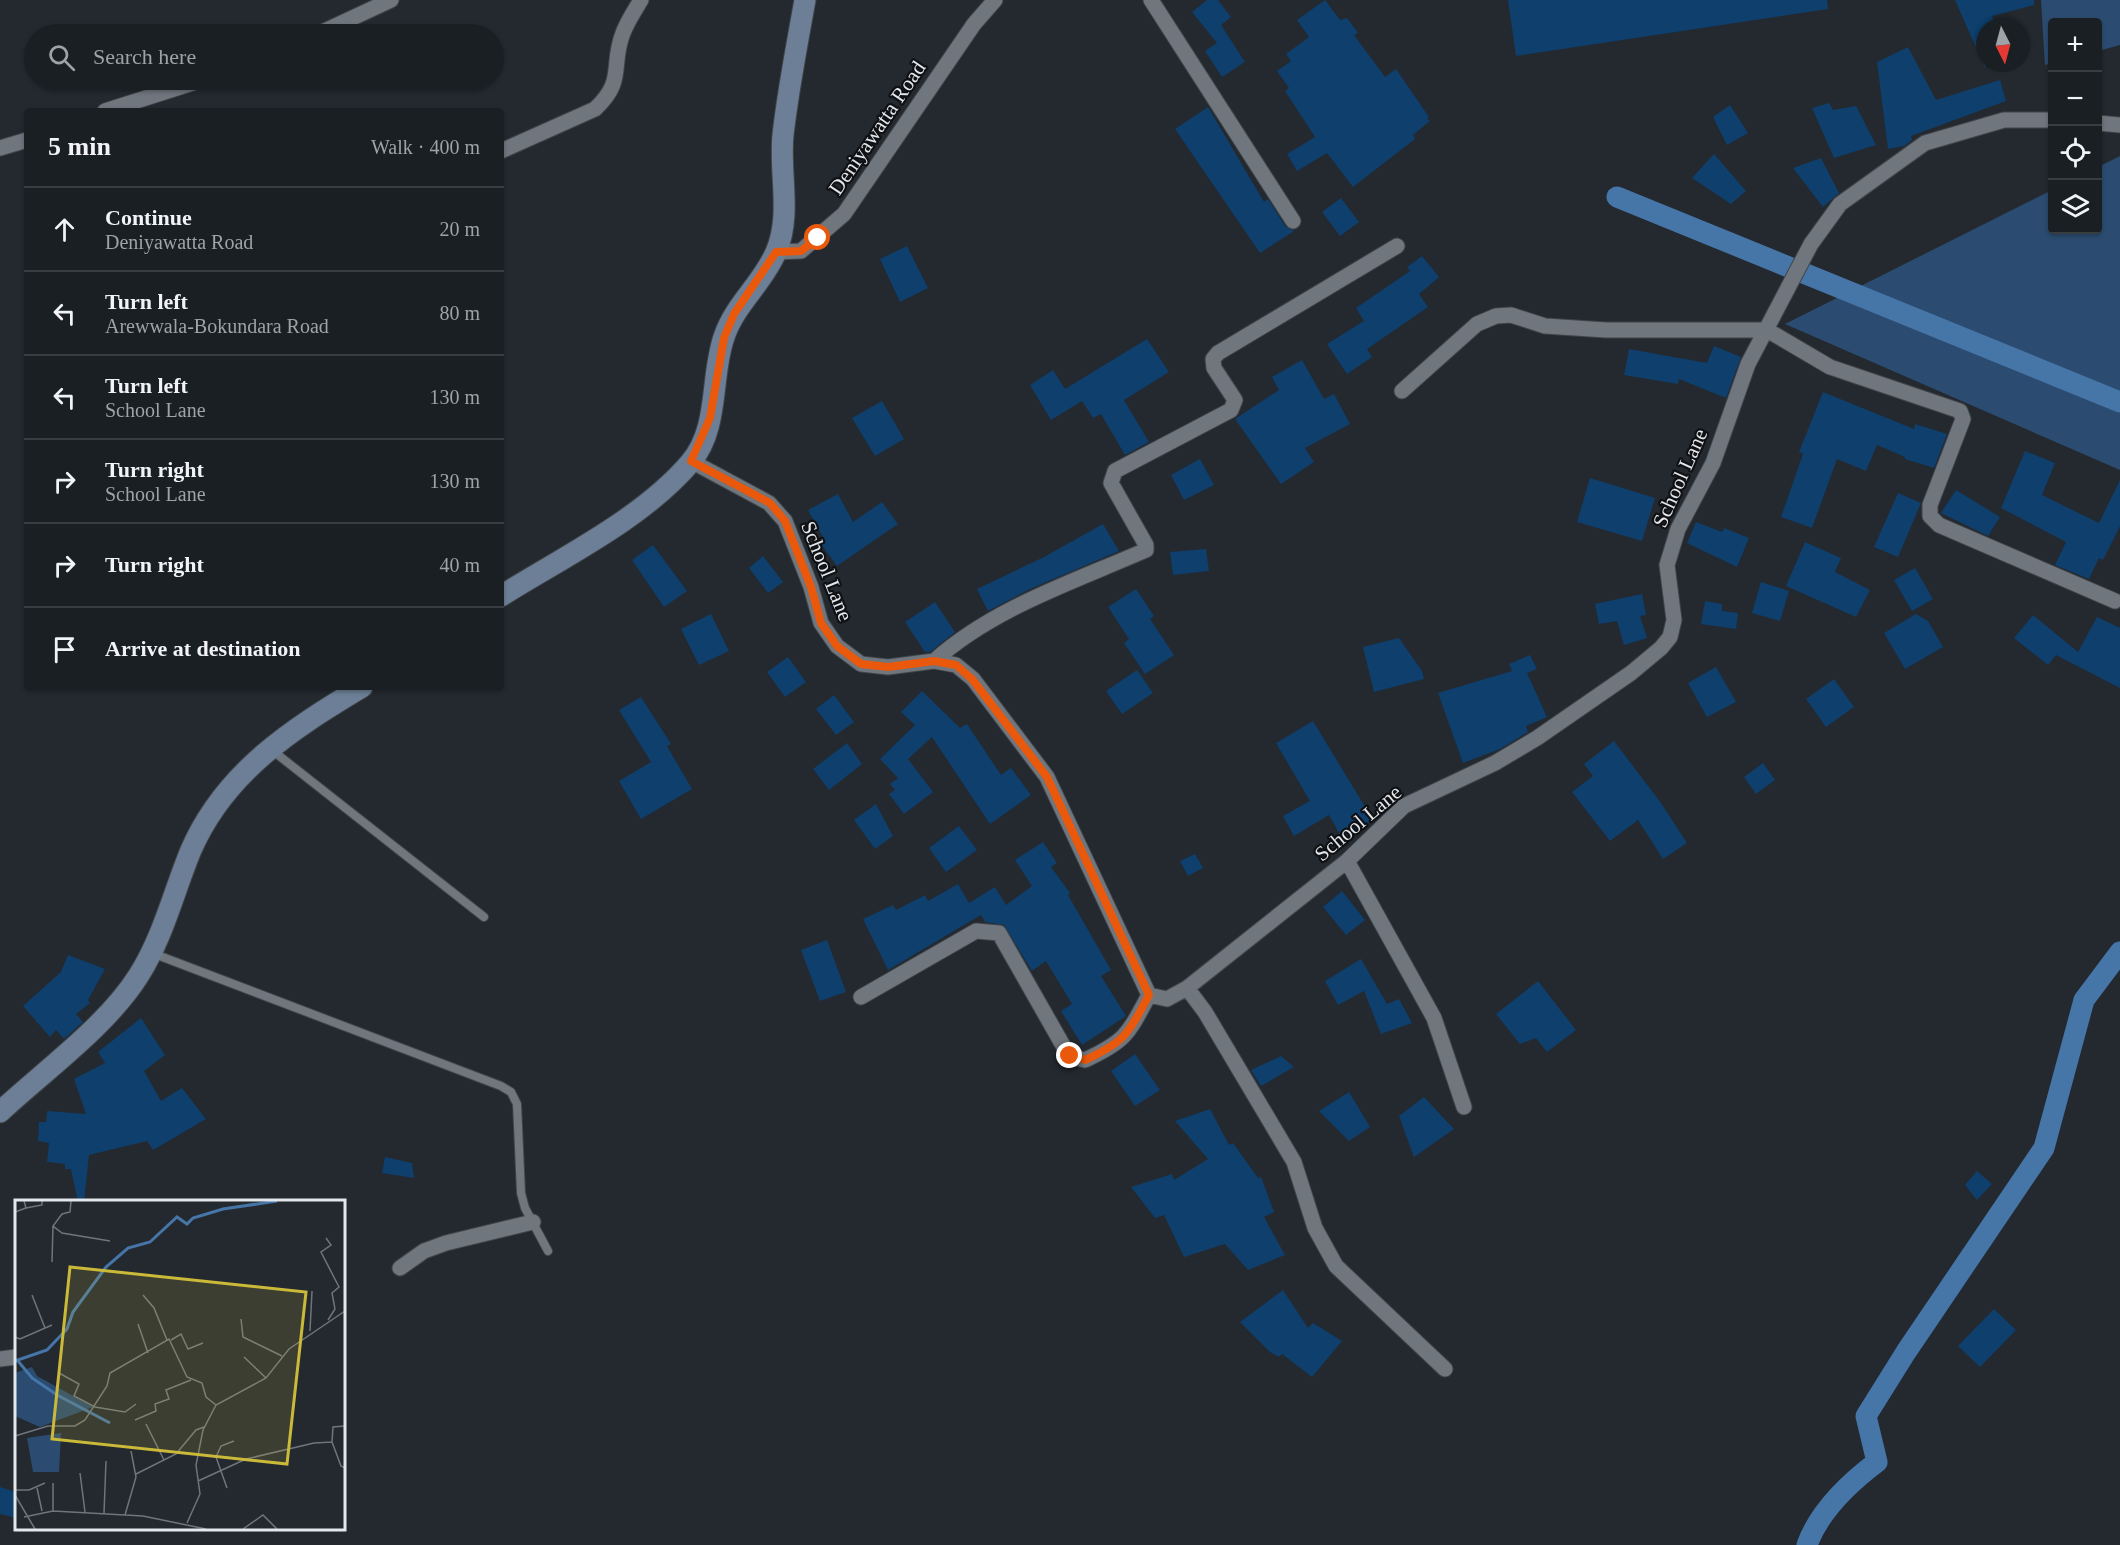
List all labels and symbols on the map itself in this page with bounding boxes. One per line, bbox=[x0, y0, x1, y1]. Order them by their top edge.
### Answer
north arrow bbox=[1976, 18, 2030, 72]
street label: Deniyawatta Road bbox=[824, 56, 931, 199]
route start bbox=[804, 224, 830, 250]
street label: School Lane bbox=[1648, 425, 1712, 531]
street label: School Lane bbox=[796, 518, 858, 624]
street label: School Lane bbox=[1310, 780, 1406, 866]
route end bbox=[1056, 1042, 1082, 1068]
inset map bbox=[15, 1200, 345, 1530]

